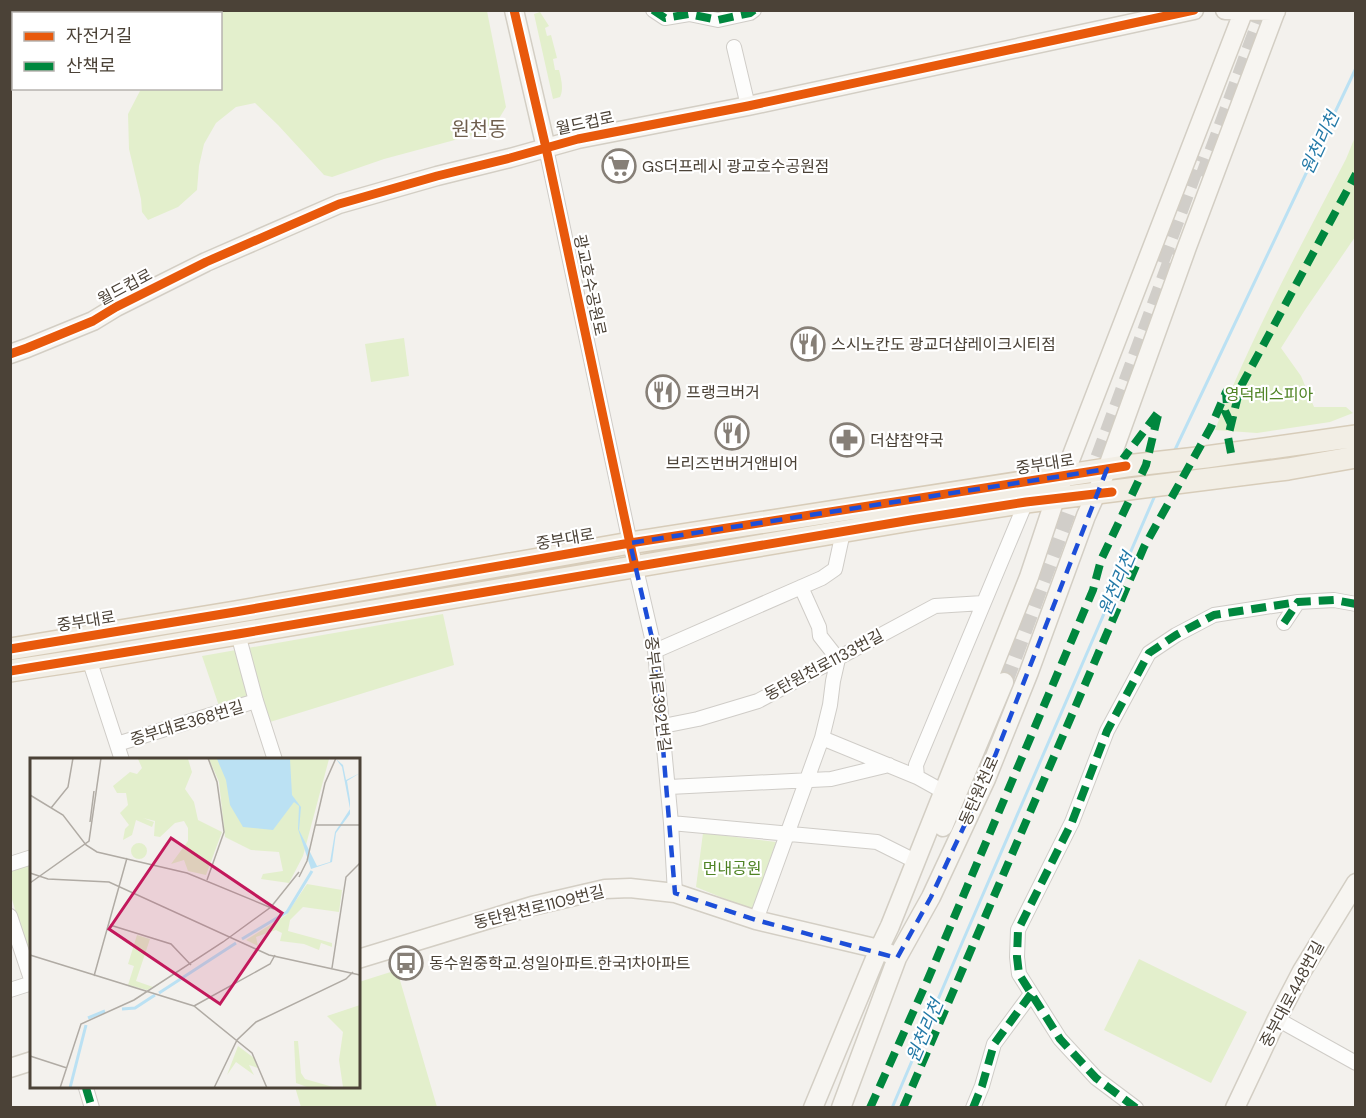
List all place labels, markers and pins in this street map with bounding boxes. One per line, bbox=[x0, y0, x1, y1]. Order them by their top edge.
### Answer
supermarket icon: GS더프레시 광교호수공원점 bbox=[601, 148, 637, 184]
place label: GS더프레시 광교호수공원점 bbox=[642, 156, 830, 177]
restaurant icon: 스시노칸도 광교더샵레이크시티점 bbox=[790, 326, 826, 362]
place label: 스시노칸도 광교더샵레이크시티점 bbox=[831, 334, 1056, 355]
restaurant icon: 프랭크버거 bbox=[645, 374, 681, 410]
place label: 프랭크버거 bbox=[686, 382, 760, 403]
restaurant icon: 브리즈번버거앤비어 bbox=[714, 415, 750, 451]
pharmacy icon: 더샵참약국 bbox=[829, 422, 865, 458]
place label: 더샵참약국 bbox=[870, 430, 944, 451]
place label: 브리즈번버거앤비어 bbox=[666, 453, 798, 474]
bus stop icon: 동수원중학교.성일아파트.한국1차아파트 bbox=[388, 945, 424, 981]
place label: 동수원중학교.성일아파트.한국1차아파트 bbox=[429, 953, 691, 974]

